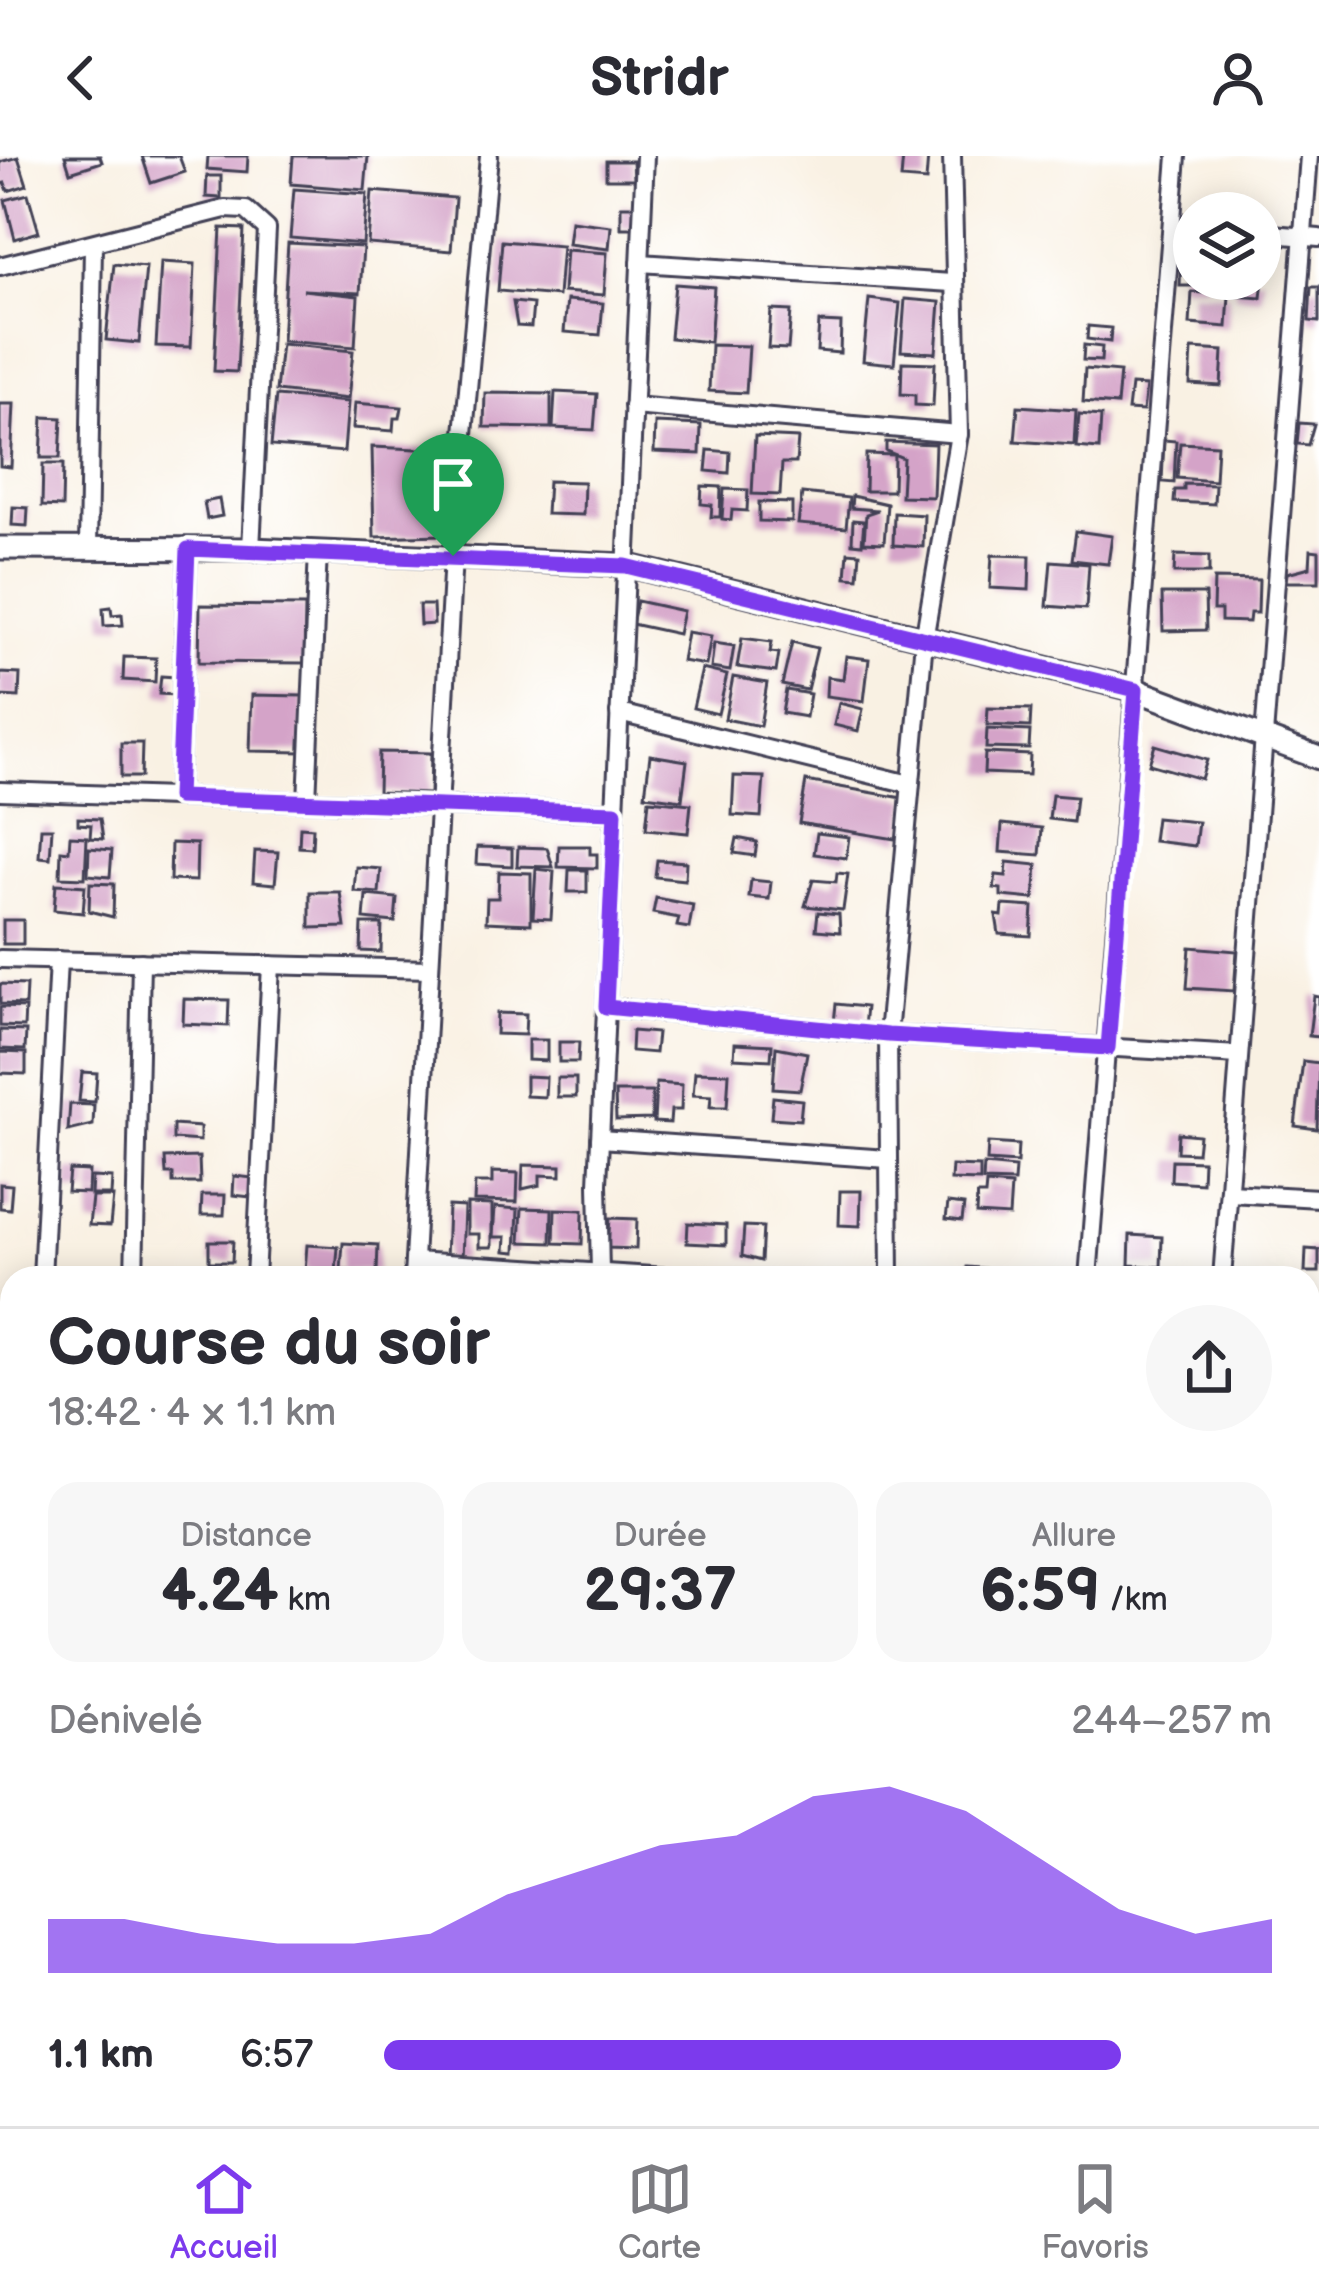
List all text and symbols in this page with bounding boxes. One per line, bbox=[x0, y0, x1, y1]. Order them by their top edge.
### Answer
icon: back bbox=[48, 45, 114, 111]
icon: person bbox=[1205, 45, 1271, 111]
text: Stridr bbox=[590, 46, 729, 111]
map controls bbox=[1173, 192, 1281, 300]
button: layers bbox=[1173, 192, 1281, 300]
pin bbox=[402, 433, 504, 556]
icon: arrive bbox=[420, 451, 486, 517]
text: Course du soir bbox=[48, 1305, 490, 1384]
button: share bbox=[1146, 1305, 1272, 1431]
text: 18:42 · 4 × 1.1 km bbox=[48, 1390, 336, 1437]
text: Distance bbox=[180, 1516, 312, 1556]
text: Durée bbox=[613, 1516, 707, 1556]
text: Allure bbox=[1032, 1516, 1116, 1556]
text: 4.24 bbox=[161, 1556, 279, 1628]
text: 29:37 bbox=[583, 1556, 737, 1628]
text: 6:59 bbox=[980, 1556, 1101, 1628]
text: km bbox=[279, 1580, 331, 1620]
text: /km bbox=[1101, 1580, 1168, 1620]
text: Dénivelé bbox=[48, 1698, 202, 1745]
text: 244–257 m bbox=[1071, 1698, 1272, 1745]
text: 1.1 km bbox=[48, 2032, 154, 2079]
text: 6:57 bbox=[240, 2032, 313, 2079]
tab: Accueil bbox=[170, 2156, 278, 2268]
tab: Carte bbox=[618, 2156, 701, 2268]
tab: Favoris bbox=[1041, 2156, 1149, 2268]

